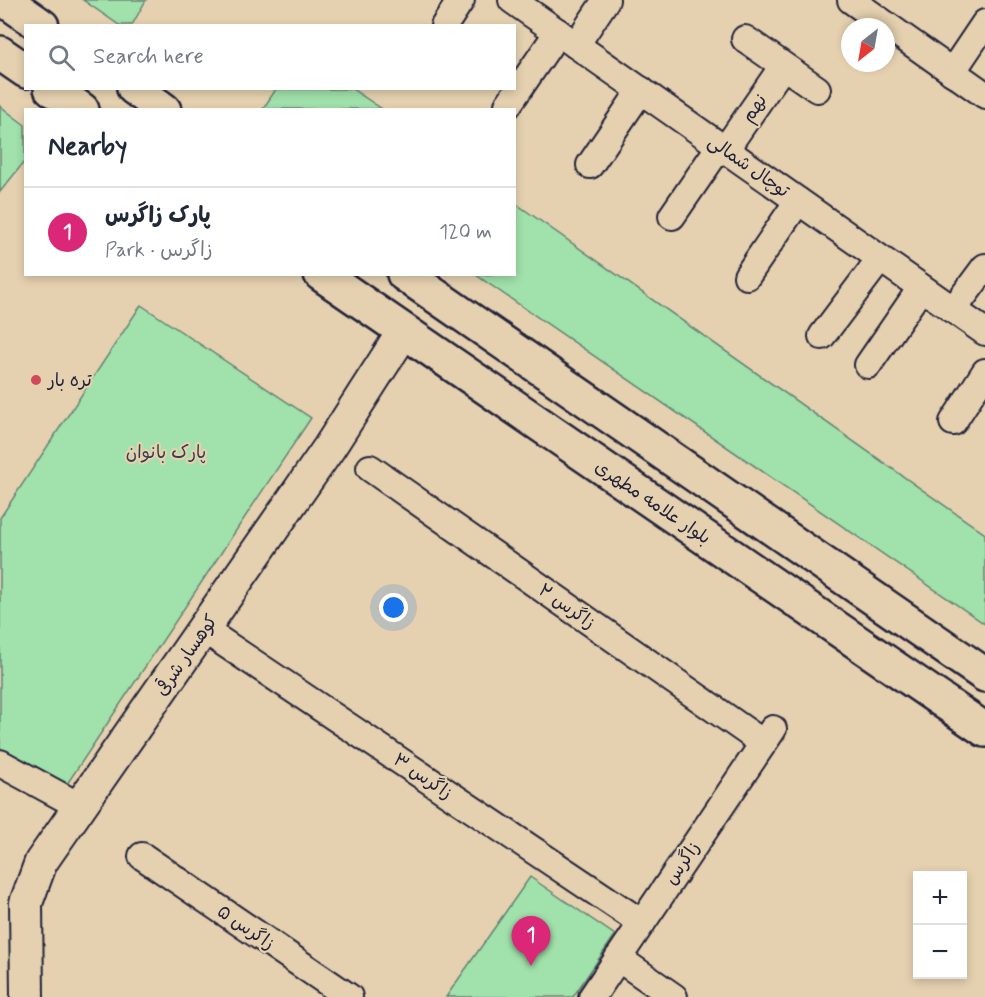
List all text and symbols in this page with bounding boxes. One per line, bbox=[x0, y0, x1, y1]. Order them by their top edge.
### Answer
north arrow bbox=[841, 18, 895, 72]
search box bbox=[24, 24, 516, 90]
icon: search bbox=[45, 41, 78, 74]
text: Search here bbox=[93, 43, 204, 71]
street label: نهم bbox=[737, 90, 774, 128]
text: Nearby bbox=[48, 130, 127, 164]
street label: توچال شمالی bbox=[703, 130, 794, 204]
text: پارک زاگرس bbox=[105, 202, 211, 230]
text: 1 bbox=[63, 219, 72, 246]
text: 120 m bbox=[439, 219, 492, 246]
text: Park · زاگرس bbox=[105, 237, 213, 264]
place label: تره بار bbox=[46, 369, 92, 393]
marker: تره بار bbox=[29, 373, 43, 387]
park label: پارک بانوان bbox=[126, 441, 206, 465]
street label: بلوار علامه مطهری bbox=[590, 455, 715, 550]
street label: زاگرس ۲ bbox=[533, 579, 600, 635]
your location bbox=[379, 593, 408, 622]
street label: کوهسار شرقی bbox=[149, 609, 224, 701]
street label: زاگرس ۳ bbox=[388, 748, 457, 805]
street label: زاگرس bbox=[660, 837, 706, 890]
map controls bbox=[913, 871, 967, 979]
button: + bbox=[913, 871, 967, 925]
street label: زاگرس ۵ bbox=[212, 900, 279, 956]
pin: 1 bbox=[512, 916, 550, 966]
button: − bbox=[913, 925, 967, 979]

